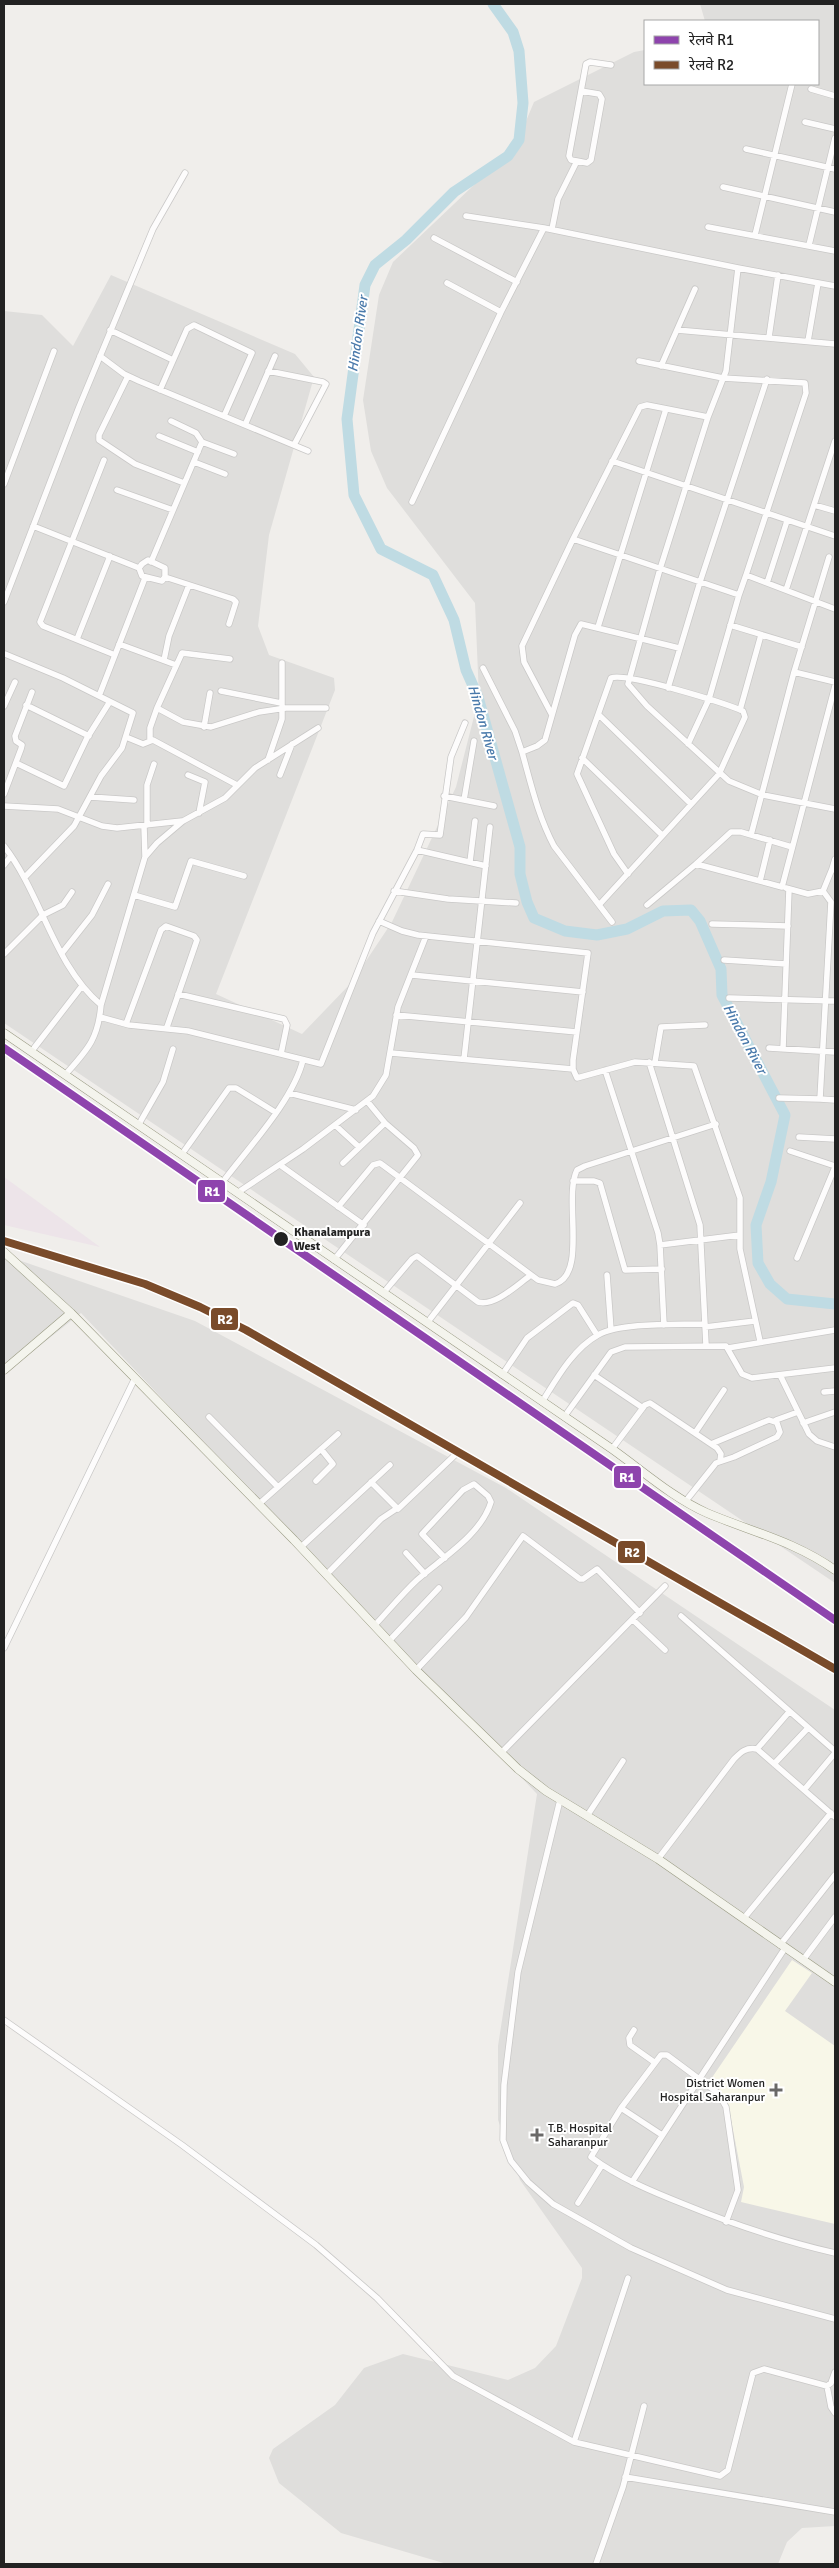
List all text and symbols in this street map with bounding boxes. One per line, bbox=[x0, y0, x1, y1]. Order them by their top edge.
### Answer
legend bbox=[644, 20, 819, 85]
text: रेलवे R1 bbox=[688, 31, 734, 49]
text: रेलवे R2 bbox=[688, 56, 734, 74]
water label: Hindon River bbox=[344, 293, 372, 373]
water label: Hindon River bbox=[464, 683, 502, 763]
water label: Hindon River bbox=[719, 1001, 771, 1078]
line badge: R1 bbox=[197, 1179, 226, 1203]
text: R1 bbox=[204, 1183, 221, 1200]
place label: Khanalampura West bbox=[294, 1225, 370, 1254]
marker: Khanalampura West bbox=[272, 1230, 290, 1248]
line badge: R2 bbox=[210, 1307, 239, 1331]
text: R2 bbox=[217, 1311, 233, 1328]
line badge: R1 bbox=[613, 1465, 642, 1489]
text: R1 bbox=[619, 1469, 636, 1486]
line badge: R2 bbox=[617, 1540, 646, 1564]
text: R2 bbox=[624, 1544, 640, 1561]
place label: District Women Hospital Saharanpur bbox=[660, 2076, 766, 2105]
marker: District Women Hospital Saharanpur bbox=[769, 2083, 783, 2097]
place label: T.B. Hospital Saharanpur bbox=[548, 2121, 613, 2150]
marker: T.B. Hospital Saharanpur bbox=[530, 2128, 544, 2142]

